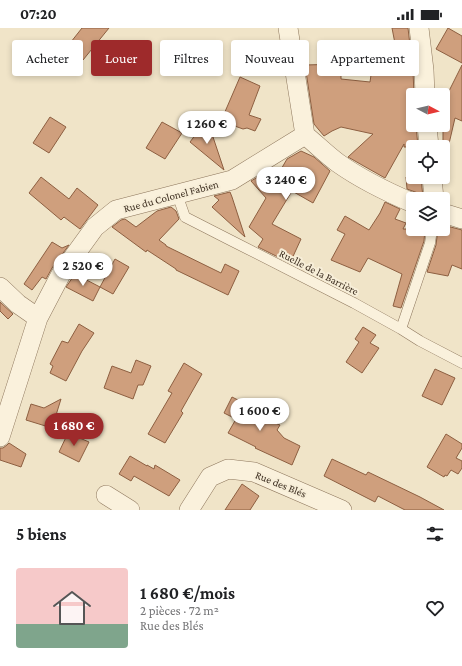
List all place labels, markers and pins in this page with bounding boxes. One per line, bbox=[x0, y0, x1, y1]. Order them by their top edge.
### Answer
pin: 1 260 € bbox=[170, 111, 244, 145]
pin: 3 240 € bbox=[249, 167, 323, 201]
pin: 2 520 € bbox=[46, 253, 120, 287]
pin: 1 600 € bbox=[223, 398, 297, 432]
pin: 1 680 € bbox=[37, 413, 111, 447]

